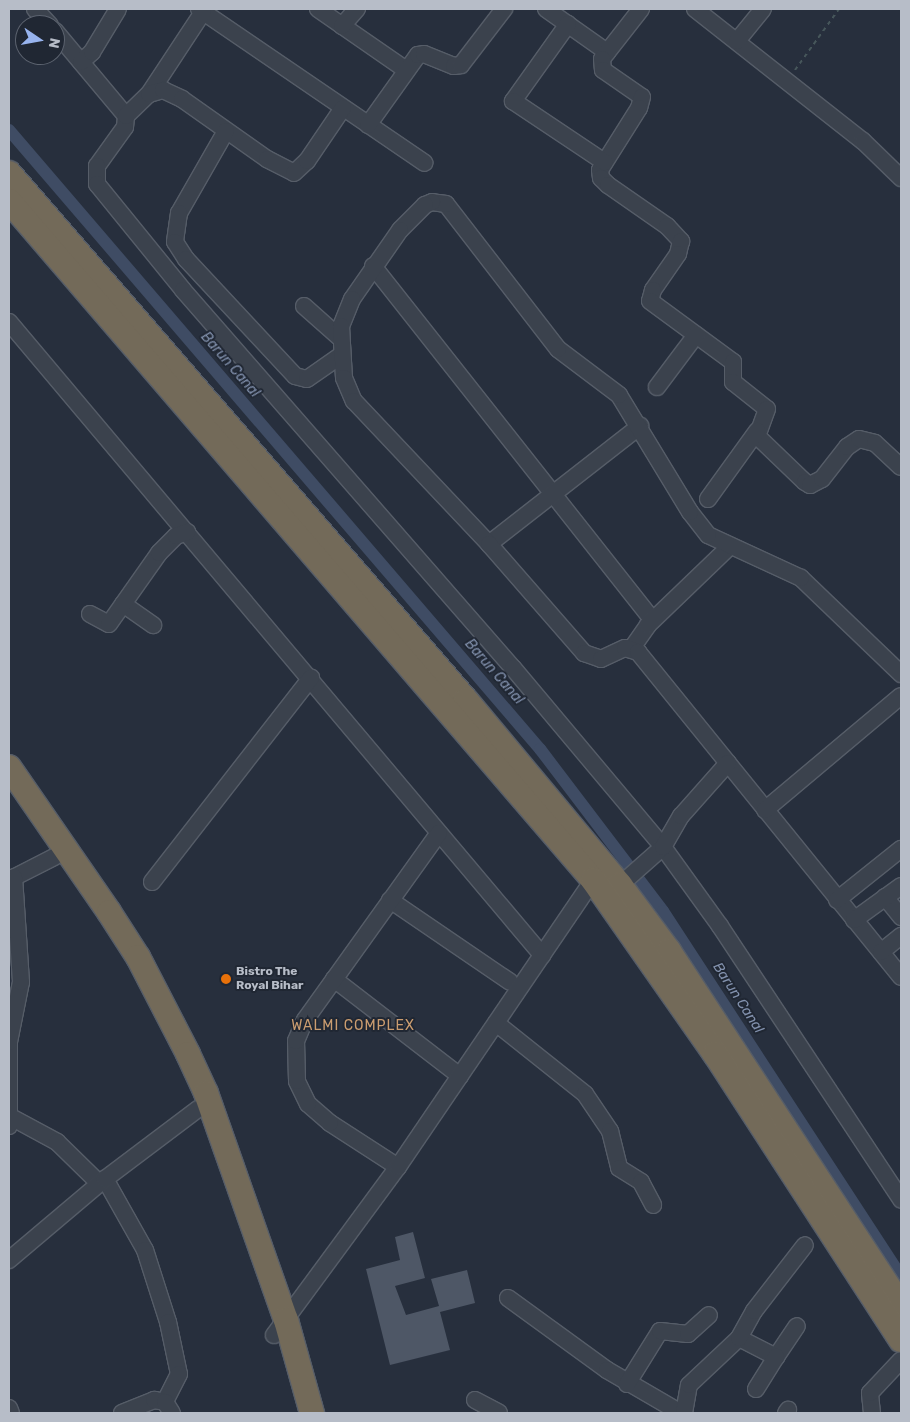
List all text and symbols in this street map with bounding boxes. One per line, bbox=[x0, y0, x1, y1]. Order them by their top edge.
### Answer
north arrow bbox=[15, 15, 65, 65]
text: N bbox=[45, 36, 64, 50]
water label: Barun Canal bbox=[197, 329, 263, 401]
water label: Barun Canal bbox=[461, 636, 527, 708]
water label: Barun Canal bbox=[709, 959, 767, 1037]
place label: Bistro The Royal Bihar bbox=[236, 965, 303, 993]
marker: Bistro The Royal Bihar bbox=[220, 973, 232, 985]
district label: WALMI COMPLEX bbox=[290, 1018, 416, 1034]

